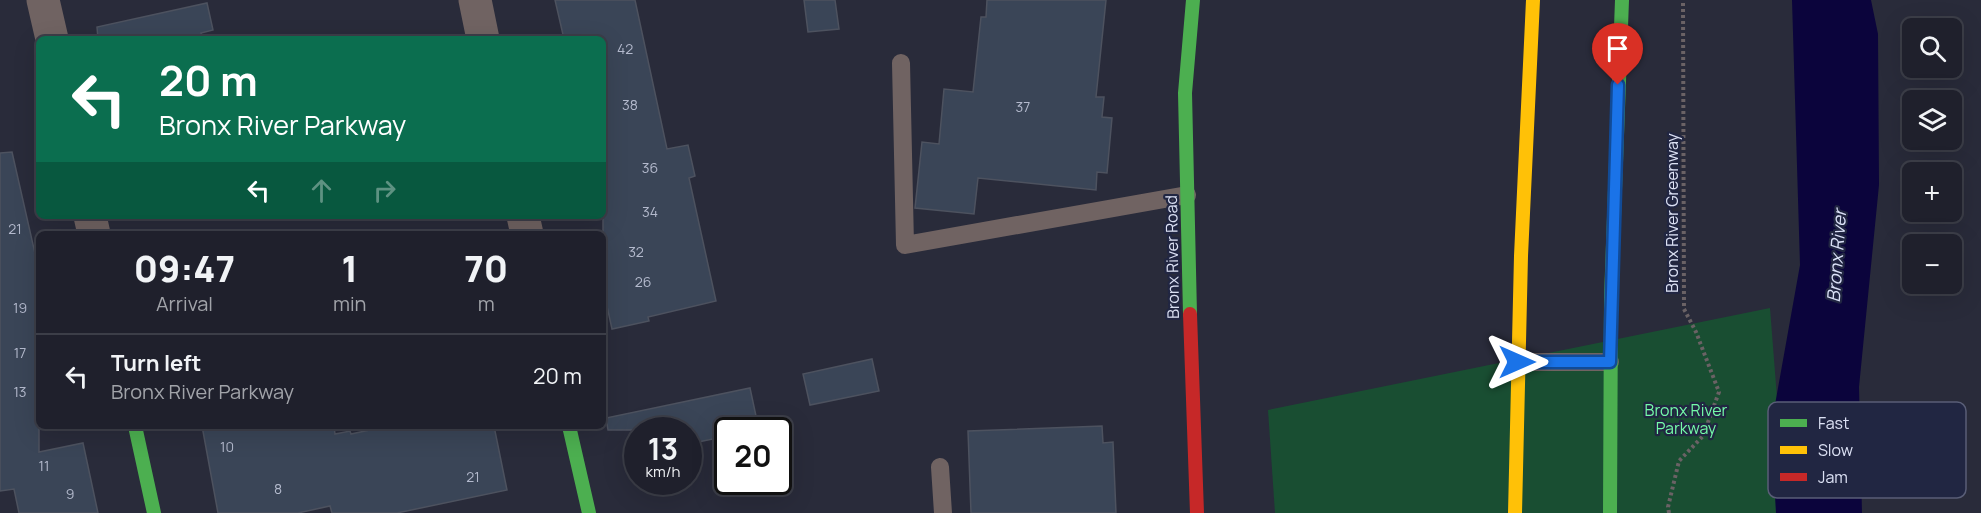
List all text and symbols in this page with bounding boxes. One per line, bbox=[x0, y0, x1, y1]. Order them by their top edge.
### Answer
map controls bbox=[1902, 18, 1962, 294]
button: search bbox=[1902, 18, 1962, 78]
pin bbox=[1592, 23, 1643, 85]
icon: arrive bbox=[1601, 32, 1634, 65]
house number: 42 bbox=[617, 39, 633, 58]
text: 20 m bbox=[159, 51, 258, 109]
icon: left bbox=[60, 60, 138, 138]
button: layers bbox=[1902, 90, 1962, 150]
house number: 38 bbox=[622, 95, 638, 114]
house number: 37 bbox=[1016, 97, 1030, 116]
text: Bronx River Parkway bbox=[159, 106, 406, 143]
street label: Bronx River Greenway bbox=[1661, 133, 1683, 293]
house number: 36 bbox=[642, 158, 658, 177]
button: + bbox=[1902, 162, 1962, 222]
icon: left bbox=[242, 174, 275, 207]
icon: ahead bbox=[305, 174, 338, 207]
icon: right bbox=[368, 174, 401, 207]
street label: Bronx River Road bbox=[1160, 195, 1184, 319]
house number: 34 bbox=[642, 202, 658, 221]
water label: Bronx River bbox=[1821, 206, 1851, 303]
house number: 21 bbox=[8, 219, 22, 238]
button: − bbox=[1902, 234, 1962, 294]
house number: 32 bbox=[628, 242, 644, 261]
text: 09:47 bbox=[134, 244, 235, 293]
text: 1 bbox=[342, 244, 358, 293]
text: 70 bbox=[464, 244, 508, 293]
house number: 26 bbox=[635, 272, 651, 291]
text: Arrival bbox=[156, 290, 213, 317]
text: min bbox=[333, 290, 366, 317]
text: m bbox=[478, 290, 495, 317]
house number: 19 bbox=[13, 298, 27, 317]
position arrow bbox=[1485, 330, 1549, 394]
house number: 17 bbox=[14, 343, 26, 362]
text: Turn left bbox=[111, 348, 201, 378]
icon: left bbox=[60, 360, 93, 393]
text: 20 m bbox=[533, 361, 582, 391]
text: Bronx River Parkway bbox=[111, 378, 294, 405]
house number: 13 bbox=[13, 382, 27, 401]
park label: Bronx River Parkway bbox=[1645, 399, 1728, 439]
legend bbox=[1768, 402, 1966, 498]
text: Fast bbox=[1818, 412, 1849, 434]
speed limit sign: 20 bbox=[714, 417, 792, 495]
text: 13 bbox=[648, 428, 678, 469]
house number: 10 bbox=[220, 437, 234, 456]
text: Slow bbox=[1818, 439, 1853, 461]
house number: 11 bbox=[39, 456, 49, 475]
text: km/h bbox=[646, 461, 680, 482]
text: Jam bbox=[1818, 466, 1848, 488]
house number: 21 bbox=[466, 467, 480, 486]
house number: 8 bbox=[274, 479, 282, 498]
house number: 9 bbox=[66, 484, 74, 503]

